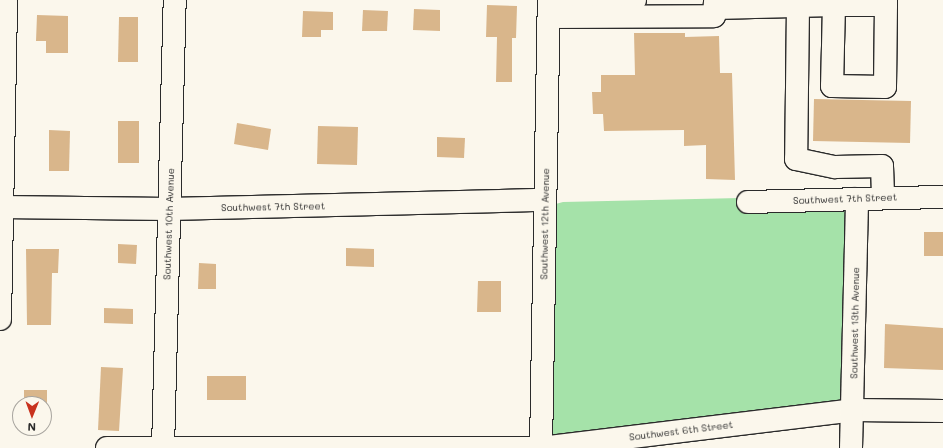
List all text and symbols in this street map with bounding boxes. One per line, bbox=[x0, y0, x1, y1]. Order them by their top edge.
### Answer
street label: Southwest 10th Avenue bbox=[161, 168, 177, 280]
street label: Southwest 12th Avenue bbox=[538, 168, 552, 280]
street label: Southwest 7th Street bbox=[793, 191, 897, 207]
street label: Southwest 7th Street bbox=[221, 200, 325, 214]
street label: Southwest 13th Avenue bbox=[848, 267, 862, 379]
north arrow bbox=[12, 396, 52, 436]
street label: Southwest 6th Street bbox=[628, 419, 734, 443]
text: N bbox=[27, 420, 36, 435]

